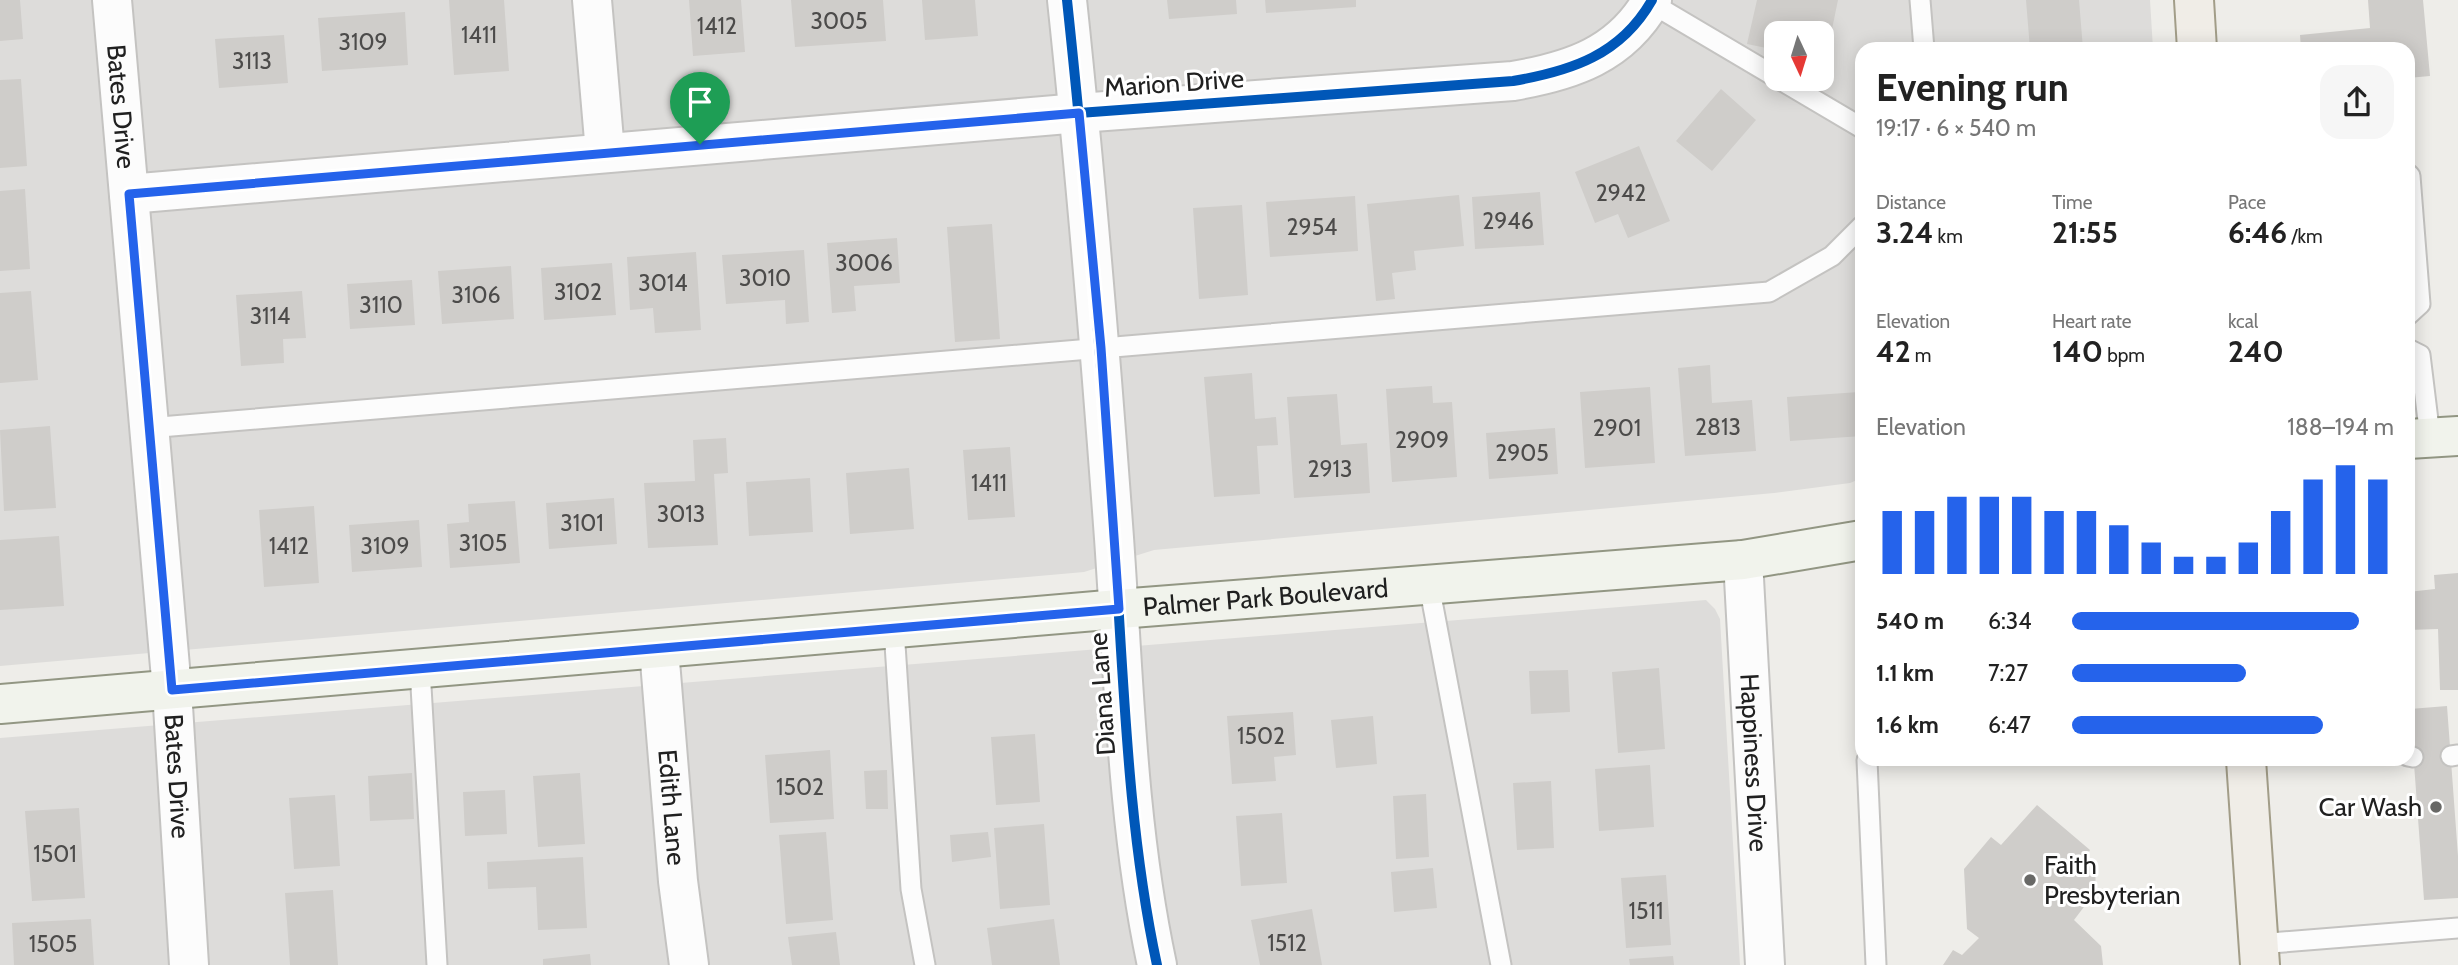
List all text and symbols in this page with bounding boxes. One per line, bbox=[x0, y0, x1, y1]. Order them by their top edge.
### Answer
house number: 3005 bbox=[811, 7, 868, 35]
house number: 1412 bbox=[697, 12, 737, 40]
house number: 1411 bbox=[461, 21, 497, 49]
north arrow bbox=[1764, 21, 1834, 91]
map controls bbox=[1764, 21, 1834, 91]
house number: 3109 bbox=[338, 28, 388, 56]
street label: Bates Drive bbox=[100, 43, 143, 170]
house number: 3113 bbox=[232, 47, 272, 75]
street label: Marion Drive bbox=[1103, 62, 1245, 104]
text: Evening run bbox=[1876, 64, 2069, 111]
button: share bbox=[2320, 65, 2394, 139]
pin bbox=[670, 72, 730, 144]
icon: arrive bbox=[681, 83, 719, 121]
text: 19:17 · 6 × 540 m bbox=[1876, 114, 2036, 142]
house number: 2942 bbox=[1596, 179, 1646, 207]
text: Distance bbox=[1876, 191, 1946, 214]
text: Time bbox=[2052, 191, 2092, 214]
text: Pace bbox=[2228, 191, 2266, 214]
house number: 2946 bbox=[1482, 207, 1534, 235]
house number: 2954 bbox=[1287, 213, 1337, 241]
text: 3.24 bbox=[1876, 214, 1933, 251]
text: 21:55 bbox=[2052, 214, 2118, 251]
text: 6:46 bbox=[2228, 214, 2287, 251]
text: km bbox=[1933, 225, 1963, 248]
text: /km bbox=[2287, 225, 2323, 248]
house number: 3006 bbox=[835, 249, 893, 277]
house number: 3010 bbox=[739, 264, 791, 292]
house number: 3014 bbox=[638, 269, 688, 297]
house number: 3102 bbox=[554, 278, 602, 306]
house number: 3106 bbox=[451, 281, 501, 309]
house number: 3110 bbox=[359, 291, 403, 319]
house number: 3114 bbox=[250, 302, 290, 330]
text: Elevation bbox=[1876, 310, 1950, 333]
text: Heart rate bbox=[2052, 310, 2132, 333]
text: kcal bbox=[2228, 310, 2258, 333]
text: 42 bbox=[1876, 333, 1911, 370]
text: 140 bbox=[2052, 333, 2103, 370]
text: 240 bbox=[2228, 333, 2284, 370]
text: m bbox=[1911, 344, 1931, 367]
text: bpm bbox=[2103, 344, 2145, 367]
house number: 2813 bbox=[1695, 413, 1741, 441]
text: Elevation bbox=[1876, 413, 1966, 441]
text: 188–194 m bbox=[2287, 413, 2394, 441]
house number: 2901 bbox=[1593, 414, 1641, 442]
house number: 2909 bbox=[1395, 426, 1449, 454]
house number: 2905 bbox=[1495, 439, 1549, 467]
house number: 2913 bbox=[1307, 455, 1353, 483]
house number: 1411 bbox=[971, 469, 1007, 497]
house number: 3013 bbox=[657, 500, 705, 528]
house number: 3101 bbox=[560, 509, 604, 537]
house number: 3105 bbox=[459, 529, 507, 557]
house number: 1412 bbox=[269, 532, 309, 560]
house number: 3109 bbox=[360, 532, 410, 560]
street label: Palmer Park Boulevard bbox=[1142, 572, 1390, 623]
text: 540 m bbox=[1876, 607, 1944, 635]
text: 6:34 bbox=[1988, 607, 2032, 635]
street label: Diana Lane bbox=[1082, 632, 1122, 756]
text: 1.1 km bbox=[1876, 659, 1934, 687]
text: 7:27 bbox=[1988, 659, 2028, 687]
street label: Happiness Drive bbox=[1733, 673, 1775, 853]
text: 1.6 km bbox=[1876, 711, 1939, 739]
text: 6:47 bbox=[1988, 711, 2031, 739]
street label: Bates Drive bbox=[158, 713, 197, 839]
house number: 1502 bbox=[1237, 722, 1285, 750]
street label: Edith Lane bbox=[651, 748, 693, 867]
house number: 1502 bbox=[776, 773, 824, 801]
place label: Car Wash bbox=[2319, 791, 2422, 823]
marker: Car Wash bbox=[2428, 799, 2444, 815]
house number: 1501 bbox=[33, 840, 77, 868]
place label: Faith Presbyterian bbox=[2044, 849, 2181, 911]
marker: Faith Presbyterian bbox=[2022, 872, 2038, 888]
house number: 1511 bbox=[1629, 897, 1663, 925]
house number: 1512 bbox=[1267, 929, 1307, 957]
house number: 1505 bbox=[29, 930, 77, 958]

